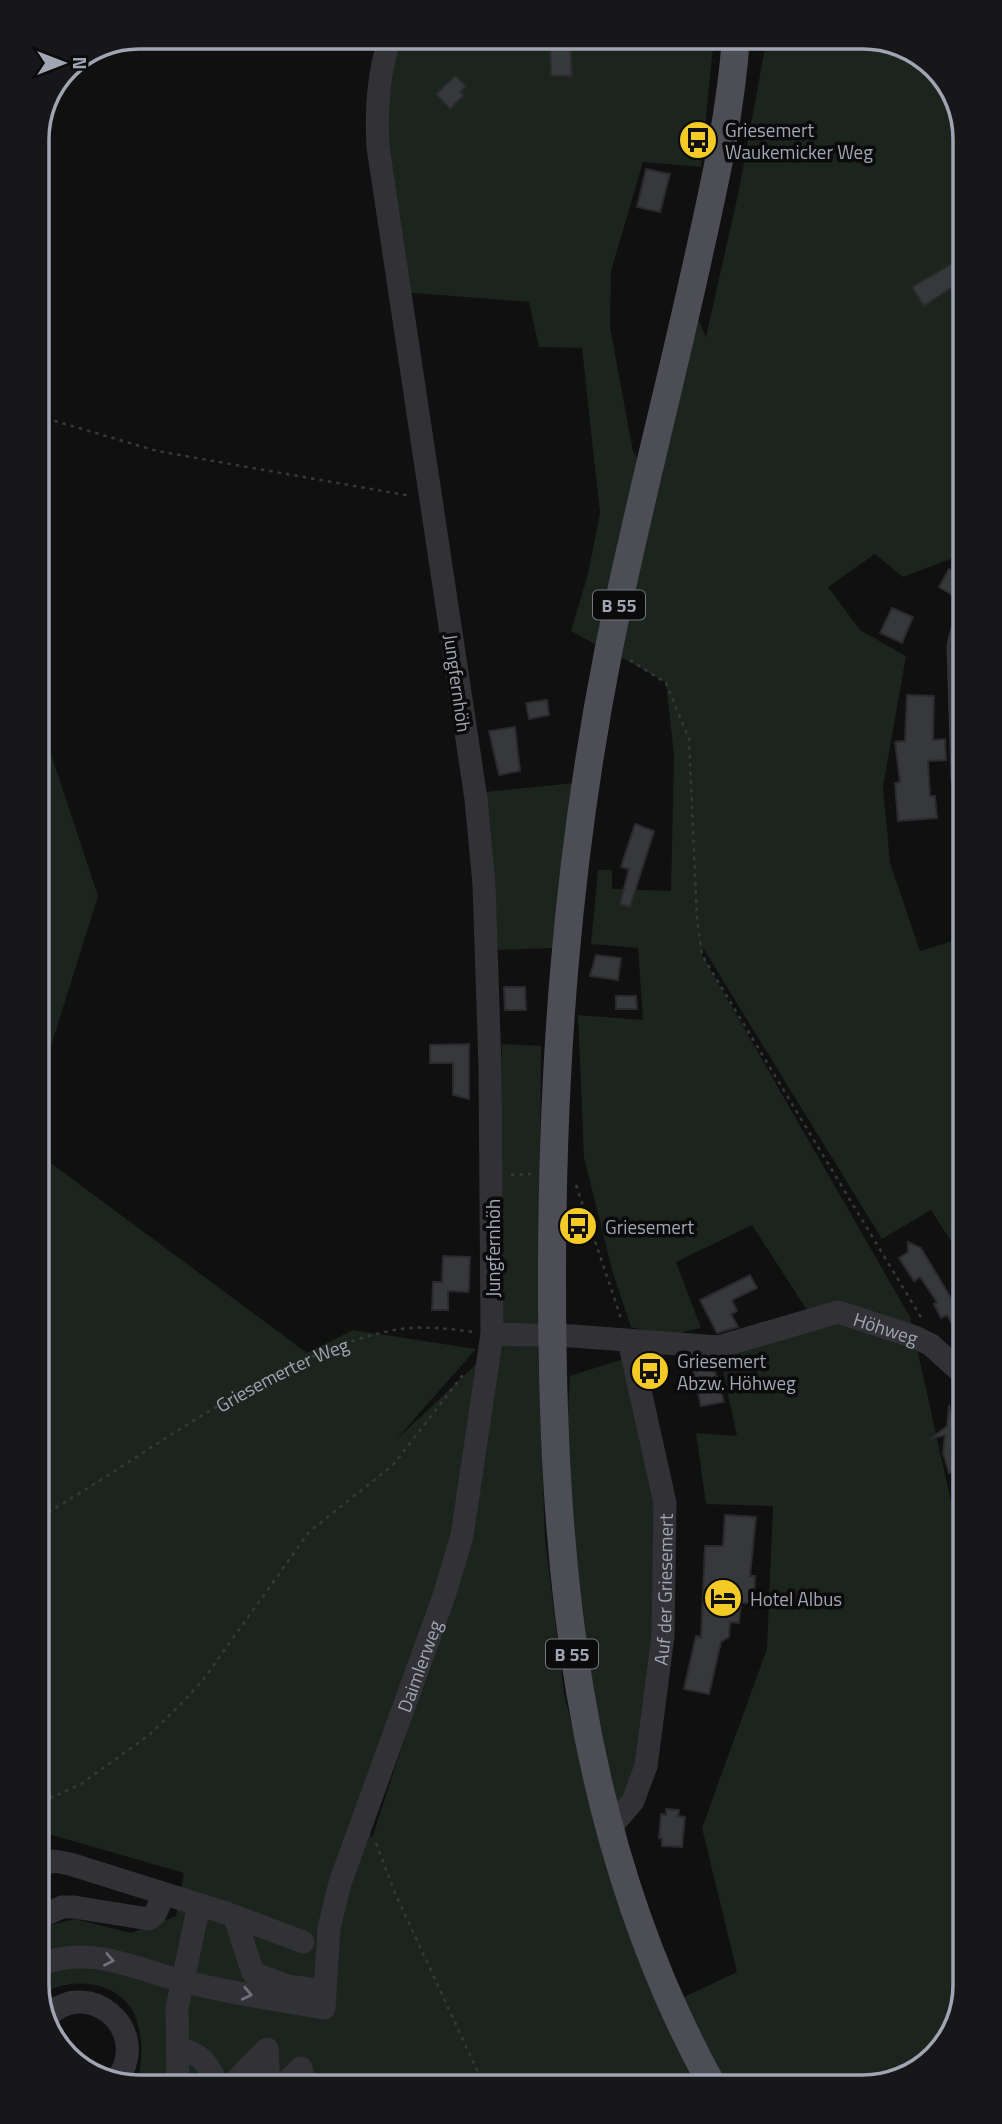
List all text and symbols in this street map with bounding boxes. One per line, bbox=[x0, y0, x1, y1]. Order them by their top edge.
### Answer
north arrow bbox=[28, 28, 98, 98]
text: N bbox=[66, 56, 95, 70]
place label: Griesemert Waukemicker Weg bbox=[725, 115, 873, 166]
bus stop icon: Griesemert Waukemicker Weg bbox=[677, 119, 719, 161]
road number: B 55 bbox=[593, 590, 645, 620]
street label: Jungfernhöh bbox=[437, 632, 479, 734]
street label: Jungfernhöh bbox=[478, 1199, 507, 1297]
bus stop icon: Griesemert bbox=[557, 1205, 599, 1247]
place label: Griesemert bbox=[605, 1212, 695, 1241]
street label: Höhweg bbox=[850, 1304, 922, 1352]
street label: Griesemerter Weg bbox=[210, 1329, 353, 1419]
place label: Griesemert Abzw. Höhweg bbox=[677, 1346, 796, 1397]
bus stop icon: Griesemert Abzw. Höhweg bbox=[629, 1350, 671, 1392]
street label: Auf der Griesemert bbox=[645, 1513, 679, 1667]
hotel icon: Hotel Albus bbox=[702, 1577, 744, 1619]
place label: Hotel Albus bbox=[750, 1584, 842, 1613]
street label: Daimlerweg bbox=[389, 1616, 449, 1716]
road number: B 55 bbox=[546, 1639, 598, 1668]
one-way arrow bbox=[103, 1952, 115, 1967]
one-way arrow bbox=[241, 1985, 253, 2000]

